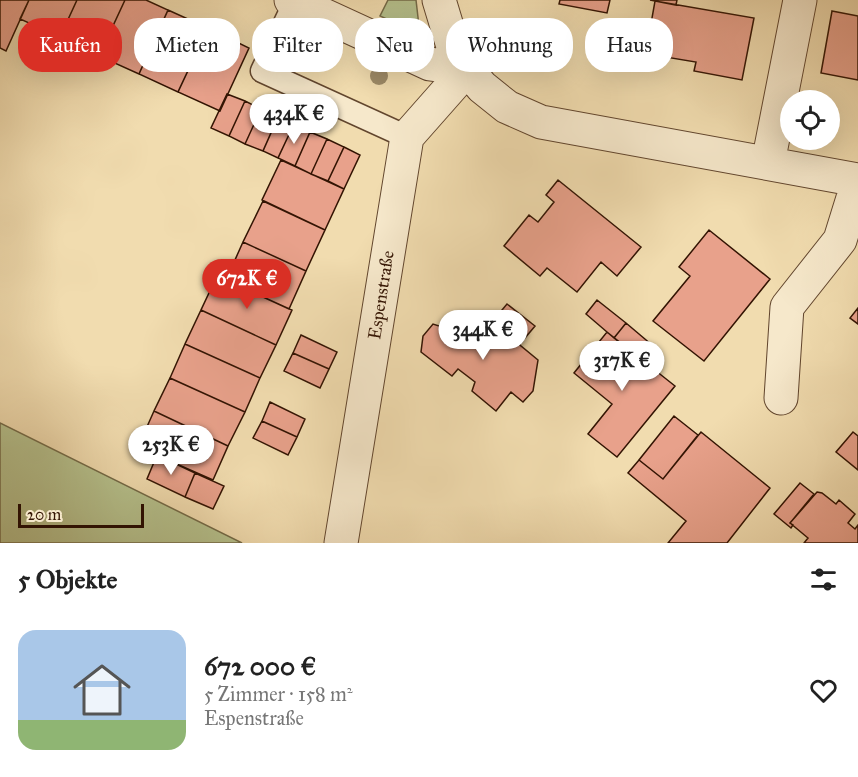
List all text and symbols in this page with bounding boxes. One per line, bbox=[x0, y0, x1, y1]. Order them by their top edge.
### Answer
chip: Kaufen bbox=[18, 18, 122, 72]
chip: Mieten bbox=[134, 18, 240, 72]
chip: Filter bbox=[252, 18, 343, 72]
chip: Neu bbox=[355, 18, 434, 72]
chip: Wohnung bbox=[446, 18, 573, 72]
chip: Haus bbox=[585, 18, 673, 72]
map controls bbox=[780, 90, 840, 150]
button: locate bbox=[780, 90, 840, 150]
pin: 434K € bbox=[245, 94, 343, 145]
text: 434K € bbox=[264, 101, 324, 125]
street label: Espenstraße bbox=[363, 249, 399, 341]
pin: 672K € bbox=[198, 259, 296, 310]
text: 672K € bbox=[216, 266, 278, 290]
pin: 344K € bbox=[434, 310, 532, 361]
text: 344K € bbox=[453, 317, 513, 341]
pin: 317K € bbox=[573, 341, 671, 392]
text: 317K € bbox=[593, 348, 651, 372]
pin: 253K € bbox=[122, 425, 220, 476]
text: 253K € bbox=[142, 432, 200, 456]
scale bar bbox=[18, 501, 144, 528]
text: 20 m bbox=[27, 505, 61, 524]
text: 5 Objekte bbox=[18, 563, 117, 595]
icon: filters bbox=[807, 563, 840, 596]
text: 672 000 € bbox=[204, 650, 316, 682]
icon: home bbox=[66, 654, 138, 726]
icon: heart bbox=[807, 674, 840, 707]
text: 5 Zimmer · 158 m² bbox=[204, 682, 353, 706]
text: Espenstraße bbox=[204, 706, 304, 730]

